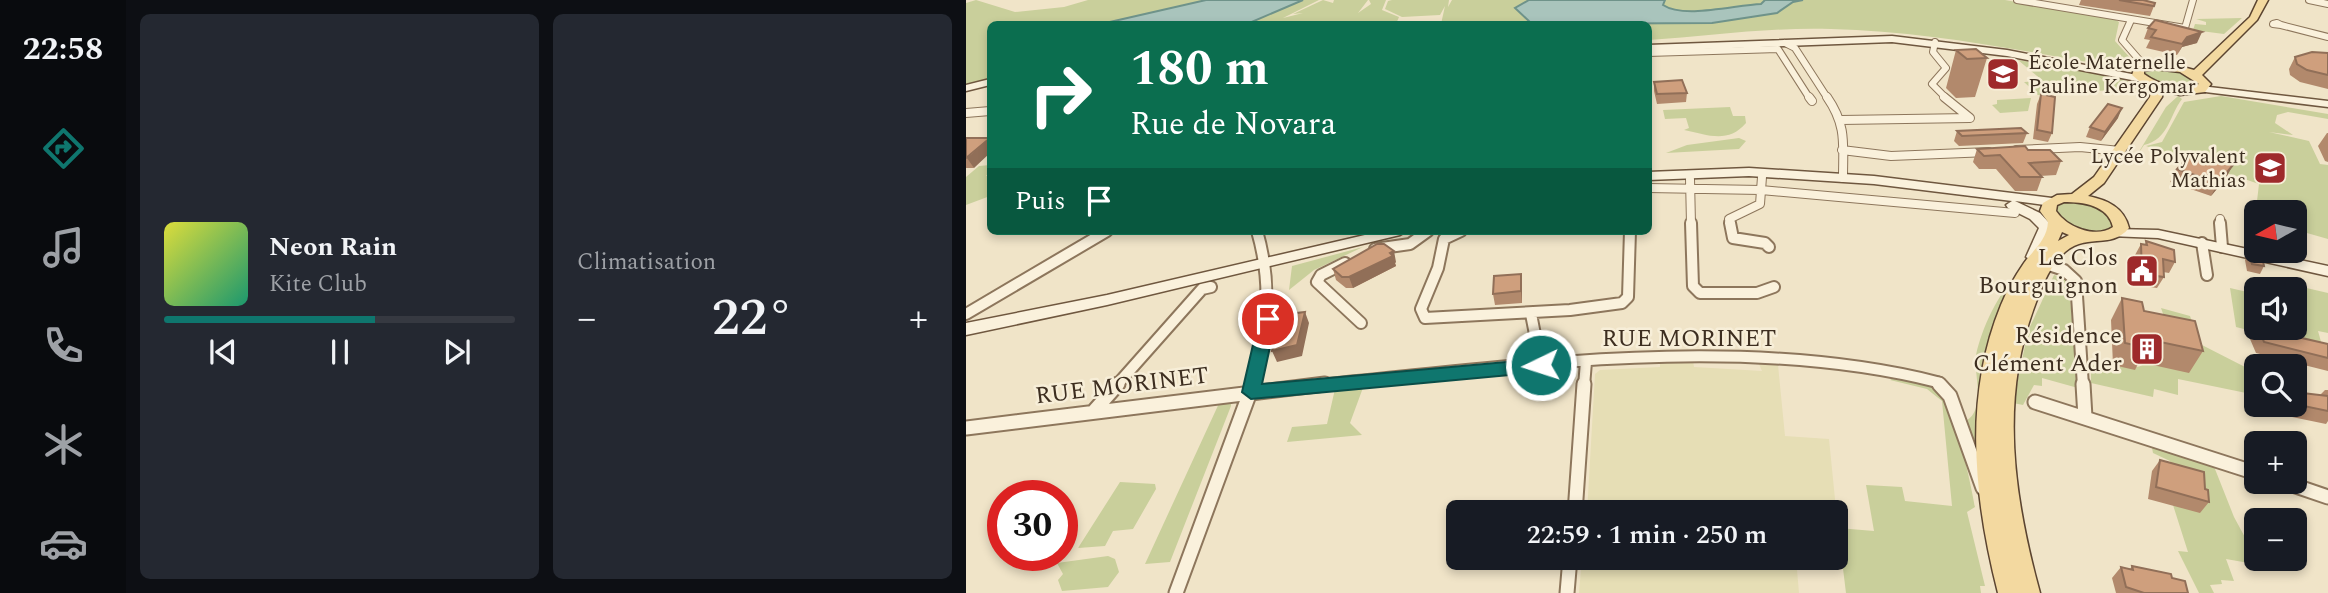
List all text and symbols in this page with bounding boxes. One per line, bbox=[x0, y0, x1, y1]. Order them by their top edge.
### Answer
text: 22:58 bbox=[23, 25, 103, 74]
text: 180 m bbox=[1130, 32, 1269, 107]
place label: École Maternelle Pauline Kergomar bbox=[2028, 47, 2196, 103]
icon: right bbox=[1015, 49, 1106, 140]
school or university icon: École Maternelle Pauline Kergomar bbox=[1984, 55, 2022, 93]
text: Rue de Novara bbox=[1130, 100, 1337, 149]
icon: directions bbox=[39, 124, 88, 173]
place label: Lycée Polyvalent Mathias bbox=[2090, 141, 2246, 197]
school or university icon: Lycée Polyvalent Mathias bbox=[2251, 149, 2289, 187]
text: Puis bbox=[1015, 181, 1066, 221]
icon: arrive bbox=[1080, 182, 1118, 220]
north arrow bbox=[2244, 200, 2306, 262]
map controls bbox=[2244, 200, 2307, 571]
icon: music bbox=[39, 223, 88, 272]
text: Neon Rain bbox=[269, 227, 397, 267]
place label: Le Clos Bourguignon bbox=[1978, 240, 2118, 304]
text: Climatisation bbox=[577, 245, 716, 280]
public building icon: Le Clos Bourguignon bbox=[2123, 252, 2161, 290]
text: Kite Club bbox=[269, 267, 367, 302]
button: sound bbox=[2244, 277, 2307, 340]
text: 22° bbox=[712, 279, 793, 358]
pin bbox=[1238, 289, 1298, 349]
text: − bbox=[577, 290, 596, 348]
text: + bbox=[909, 290, 928, 348]
icon: arrive bbox=[1249, 300, 1287, 338]
place label: Résidence Clément Ader bbox=[1973, 318, 2122, 382]
icon: phone bbox=[39, 321, 88, 370]
street label: RUE MORINET bbox=[1602, 321, 1776, 357]
position arrow bbox=[1504, 328, 1578, 402]
building icon: Résidence Clément Ader bbox=[2128, 330, 2166, 368]
icon: previous bbox=[204, 333, 242, 371]
icon: pause bbox=[321, 333, 359, 371]
icon: next bbox=[438, 333, 476, 371]
button: search bbox=[2244, 354, 2307, 417]
street label: RUE MORINET bbox=[1033, 357, 1211, 415]
icon: climate bbox=[39, 420, 88, 469]
button: + bbox=[2244, 431, 2307, 494]
speed limit sign: 30 bbox=[987, 480, 1078, 571]
button: − bbox=[2244, 508, 2307, 571]
text: 22:59 · 1 min · 250 m bbox=[1527, 515, 1767, 555]
icon: car bbox=[39, 519, 88, 568]

